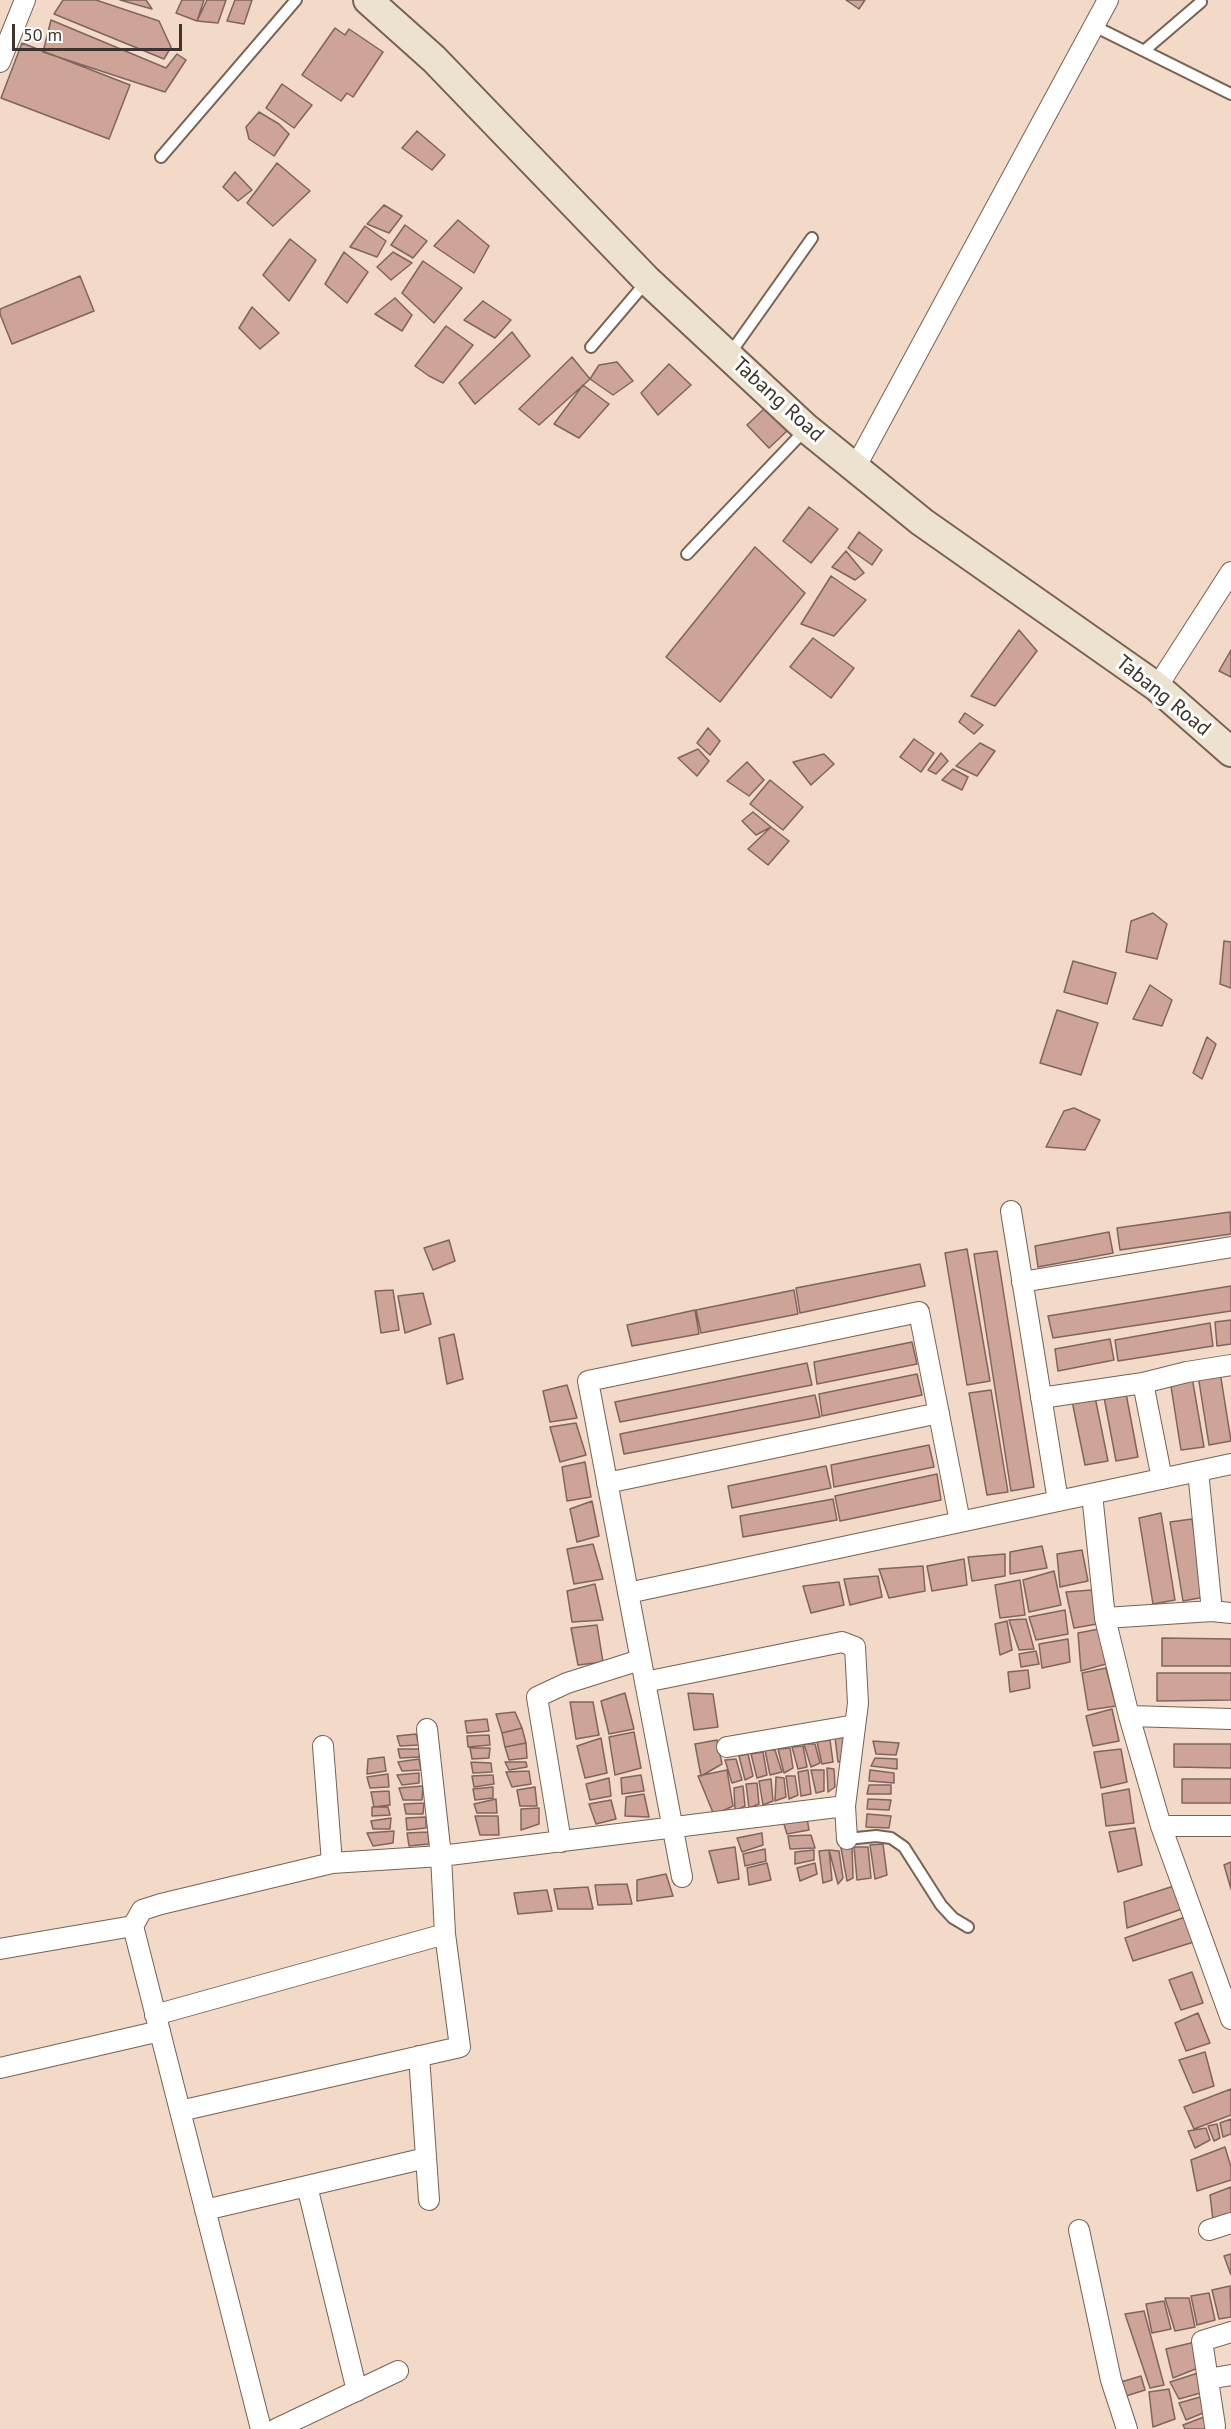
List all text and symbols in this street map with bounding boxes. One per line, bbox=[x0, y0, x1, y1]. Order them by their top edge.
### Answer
scale bar bbox=[15, 12, 184, 50]
text: 50 m bbox=[23, 23, 62, 46]
street label: Tabang Road bbox=[727, 352, 829, 448]
street label: Tabang Road bbox=[1111, 650, 1215, 742]

